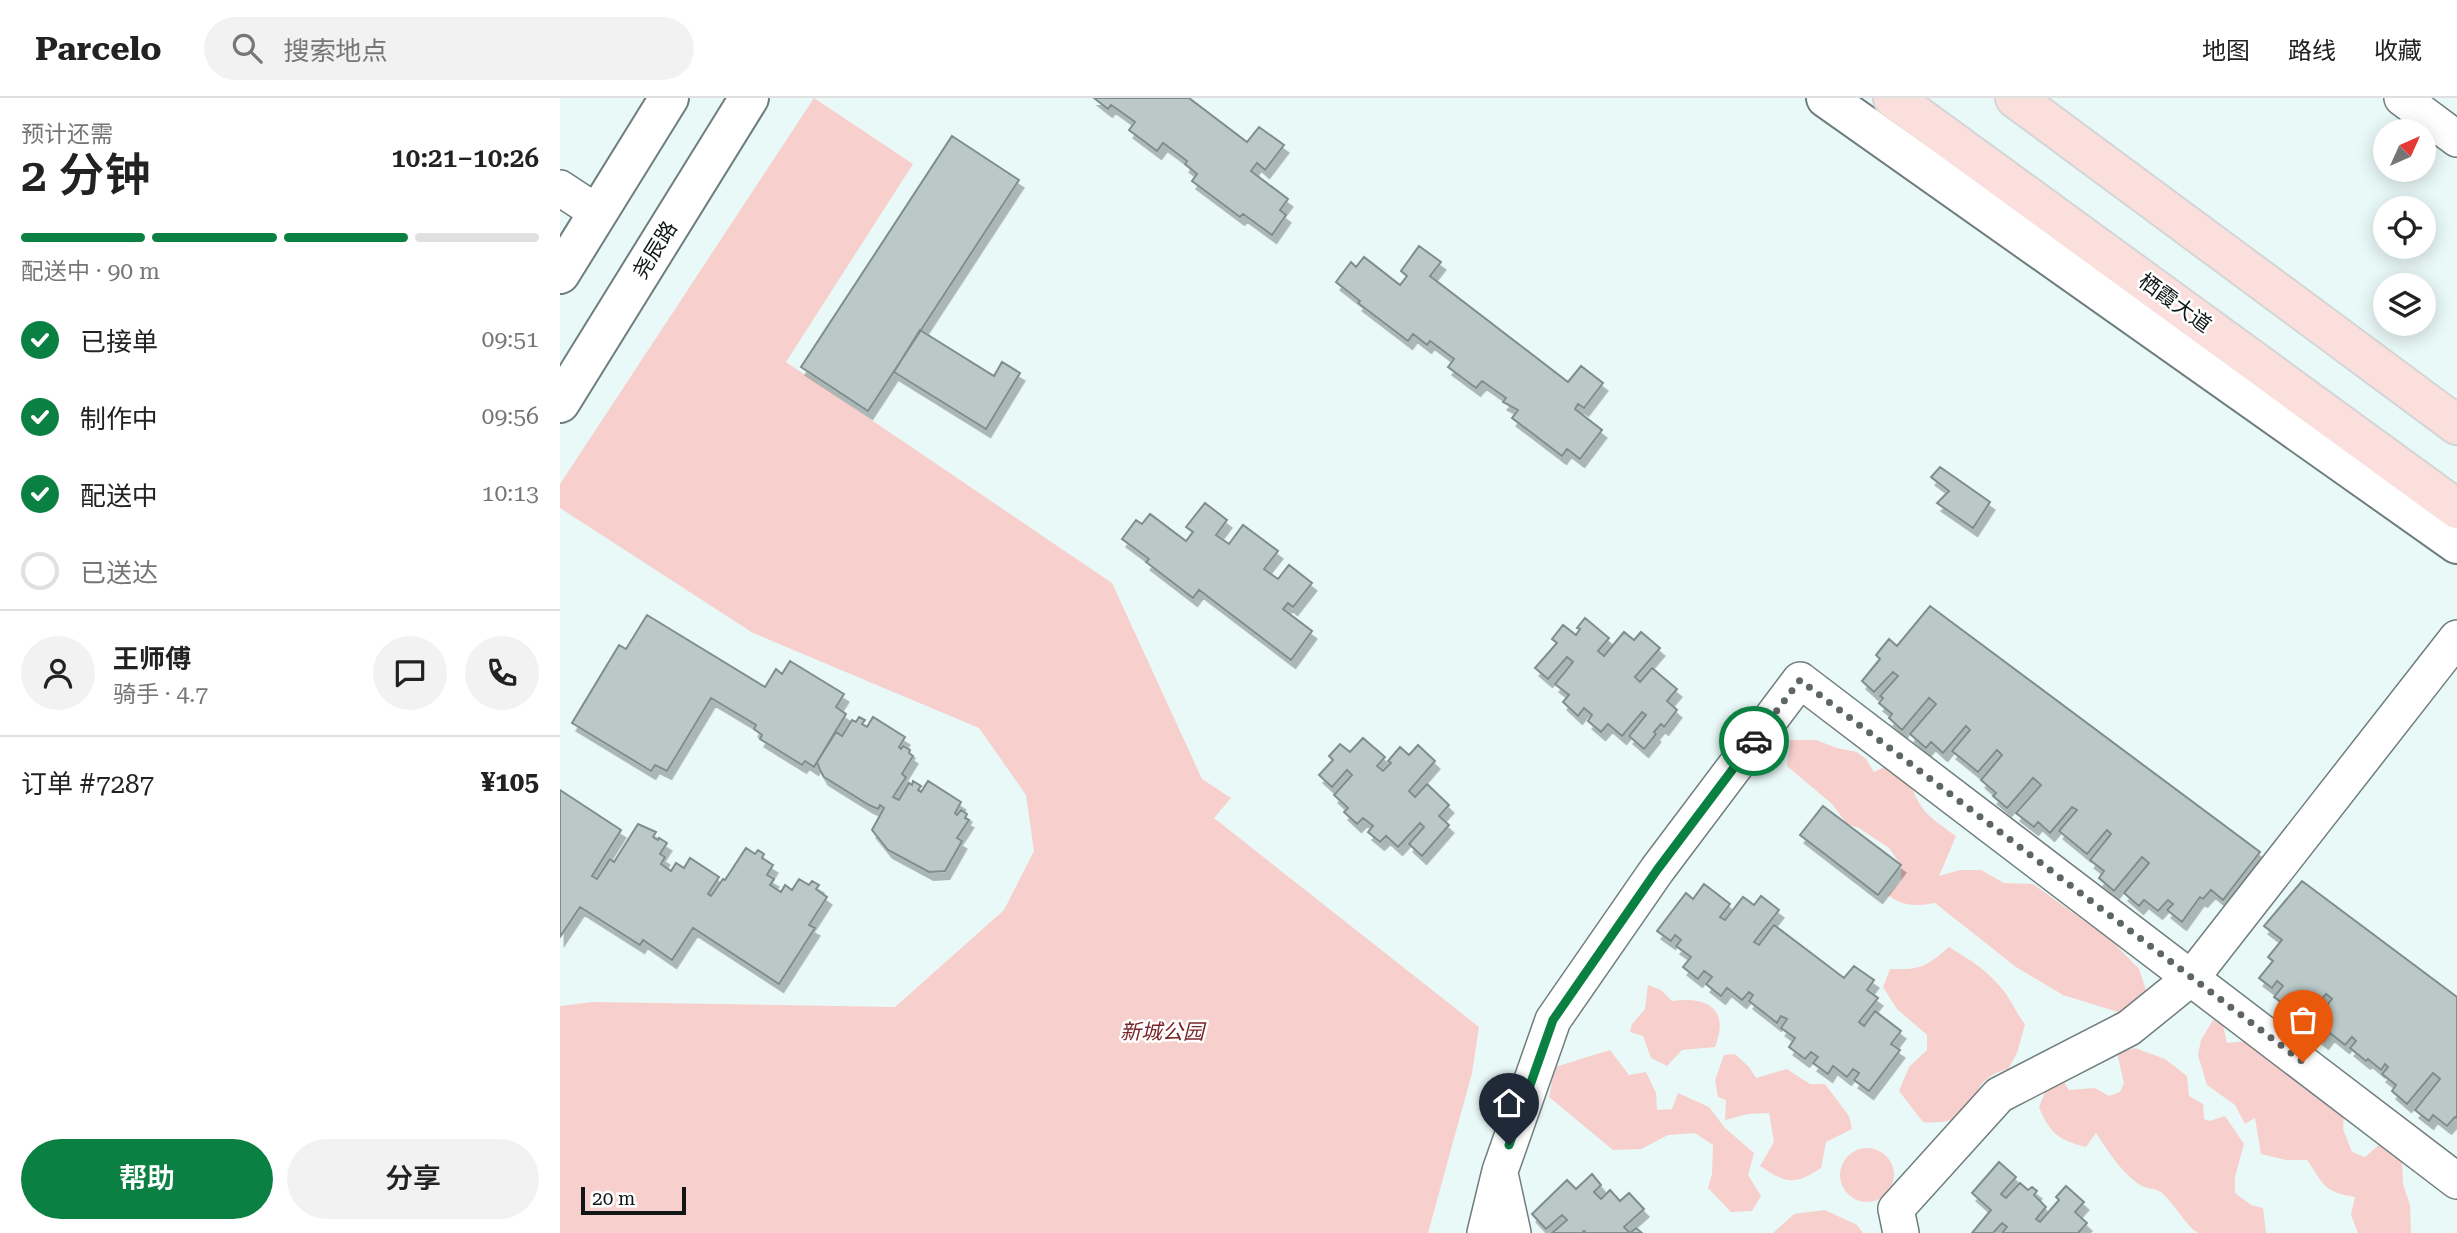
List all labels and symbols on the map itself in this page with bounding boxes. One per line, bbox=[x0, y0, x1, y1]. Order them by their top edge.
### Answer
north arrow bbox=[2373, 119, 2436, 182]
street label: 尧辰路 bbox=[628, 217, 682, 283]
street label: 栖霞大道 bbox=[2134, 269, 2216, 337]
courier bbox=[1719, 706, 1789, 776]
pin bbox=[2273, 990, 2333, 1062]
park label: 新城公园 bbox=[1120, 1020, 1207, 1044]
pin bbox=[1479, 1073, 1539, 1145]
scale bar bbox=[581, 1184, 686, 1216]

